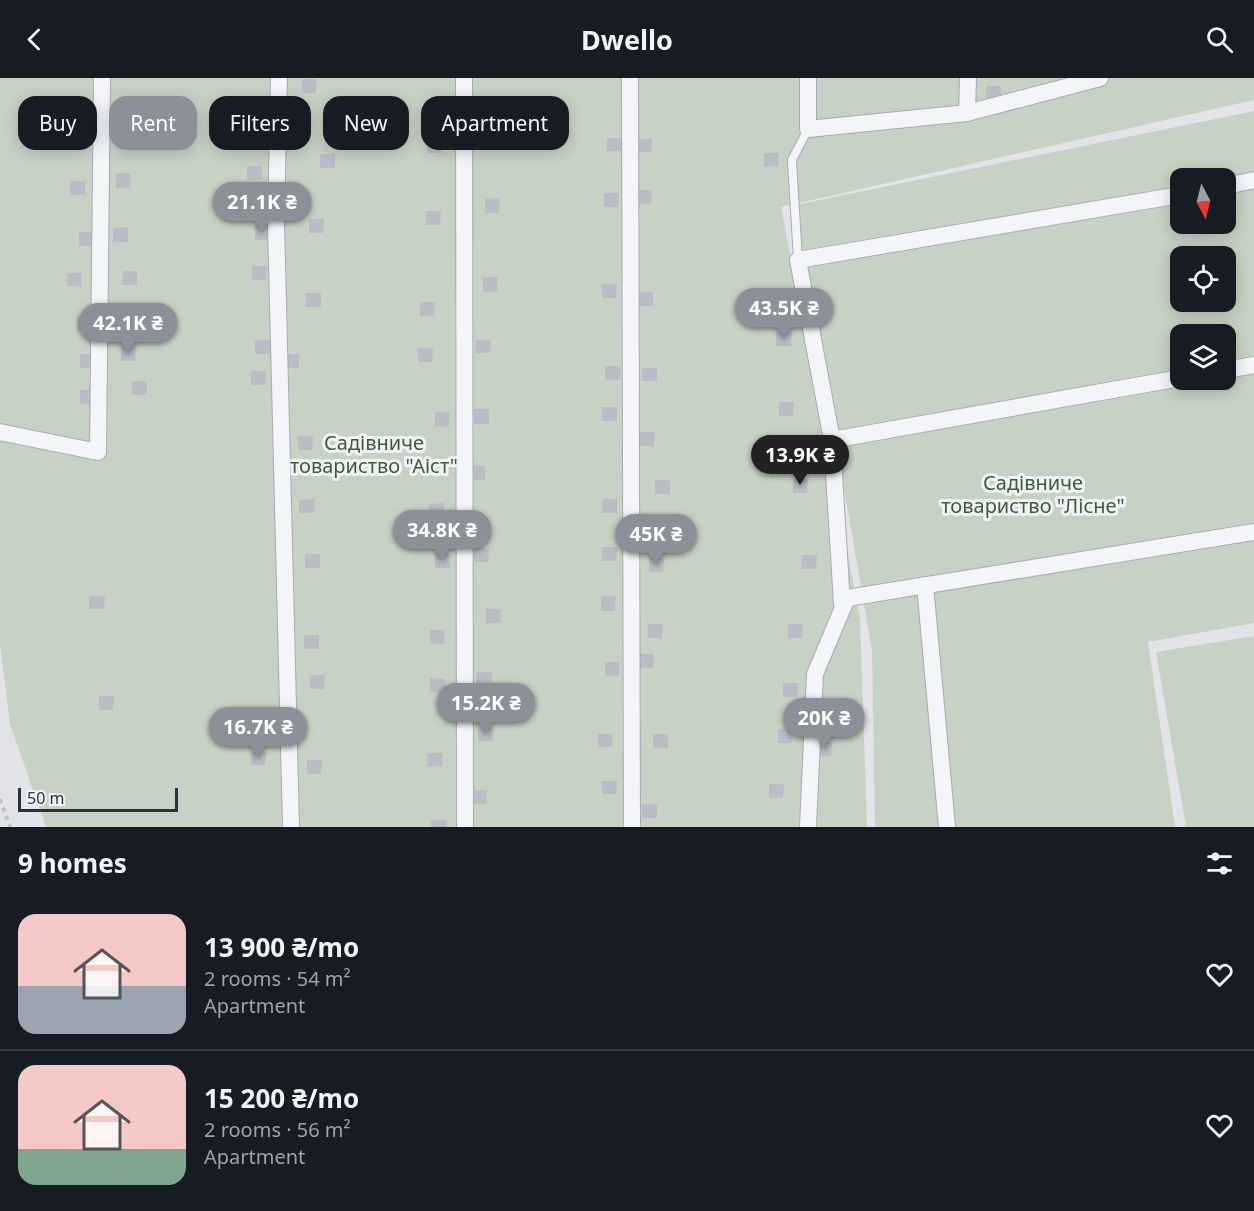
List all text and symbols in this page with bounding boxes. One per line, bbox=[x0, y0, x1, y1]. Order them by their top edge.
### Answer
text: Dwello bbox=[581, 21, 673, 58]
icon: back bbox=[18, 23, 51, 56]
icon: search bbox=[1203, 23, 1236, 56]
chip: Buy bbox=[18, 96, 97, 150]
chip: Rent bbox=[109, 96, 197, 150]
chip: Filters bbox=[209, 96, 311, 150]
chip: New bbox=[323, 96, 409, 150]
chip: Apartment bbox=[421, 96, 569, 150]
north arrow bbox=[1170, 168, 1236, 234]
map controls bbox=[1170, 168, 1236, 390]
pin: 21.1K ₴ bbox=[207, 182, 317, 233]
text: 21.1K ₴ bbox=[227, 188, 297, 215]
button: locate bbox=[1170, 246, 1236, 312]
pin: 43.5K ₴ bbox=[729, 288, 839, 339]
text: 43.5K ₴ bbox=[749, 294, 819, 321]
pin: 42.1K ₴ bbox=[73, 303, 183, 354]
text: 42.1K ₴ bbox=[93, 309, 163, 336]
button: layers bbox=[1170, 324, 1236, 390]
park label: Садівниче товариство "Аіст" bbox=[290, 429, 458, 479]
pin: 13.9K ₴ bbox=[745, 435, 855, 486]
text: 13.9K ₴ bbox=[765, 441, 835, 468]
park label: Садівниче товариство "Лісне" bbox=[941, 469, 1125, 519]
pin: 34.8K ₴ bbox=[387, 510, 497, 561]
pin: 45K ₴ bbox=[614, 514, 698, 565]
text: 34.8K ₴ bbox=[407, 516, 477, 543]
text: 45K ₴ bbox=[630, 520, 682, 547]
pin: 15.2K ₴ bbox=[431, 683, 541, 734]
text: 15.2K ₴ bbox=[451, 689, 521, 716]
pin: 20K ₴ bbox=[782, 698, 866, 749]
text: 20K ₴ bbox=[798, 704, 850, 731]
pin: 16.7K ₴ bbox=[203, 707, 313, 758]
text: 16.7K ₴ bbox=[223, 713, 293, 740]
scale bar bbox=[18, 785, 178, 812]
text: 50 m bbox=[27, 787, 64, 809]
text: 9 homes bbox=[18, 845, 127, 881]
icon: filters bbox=[1203, 847, 1236, 880]
text: 13 900 ₴/mo bbox=[204, 929, 359, 965]
icon: home bbox=[66, 938, 138, 1010]
icon: heart bbox=[1203, 958, 1236, 991]
text: 2 rooms · 54 m² bbox=[204, 965, 351, 992]
text: Apartment bbox=[204, 992, 305, 1019]
text: 15 200 ₴/mo bbox=[204, 1080, 359, 1116]
icon: home bbox=[66, 1089, 138, 1161]
icon: heart bbox=[1203, 1109, 1236, 1142]
text: 2 rooms · 56 m² bbox=[204, 1116, 351, 1143]
text: Apartment bbox=[204, 1143, 305, 1170]

